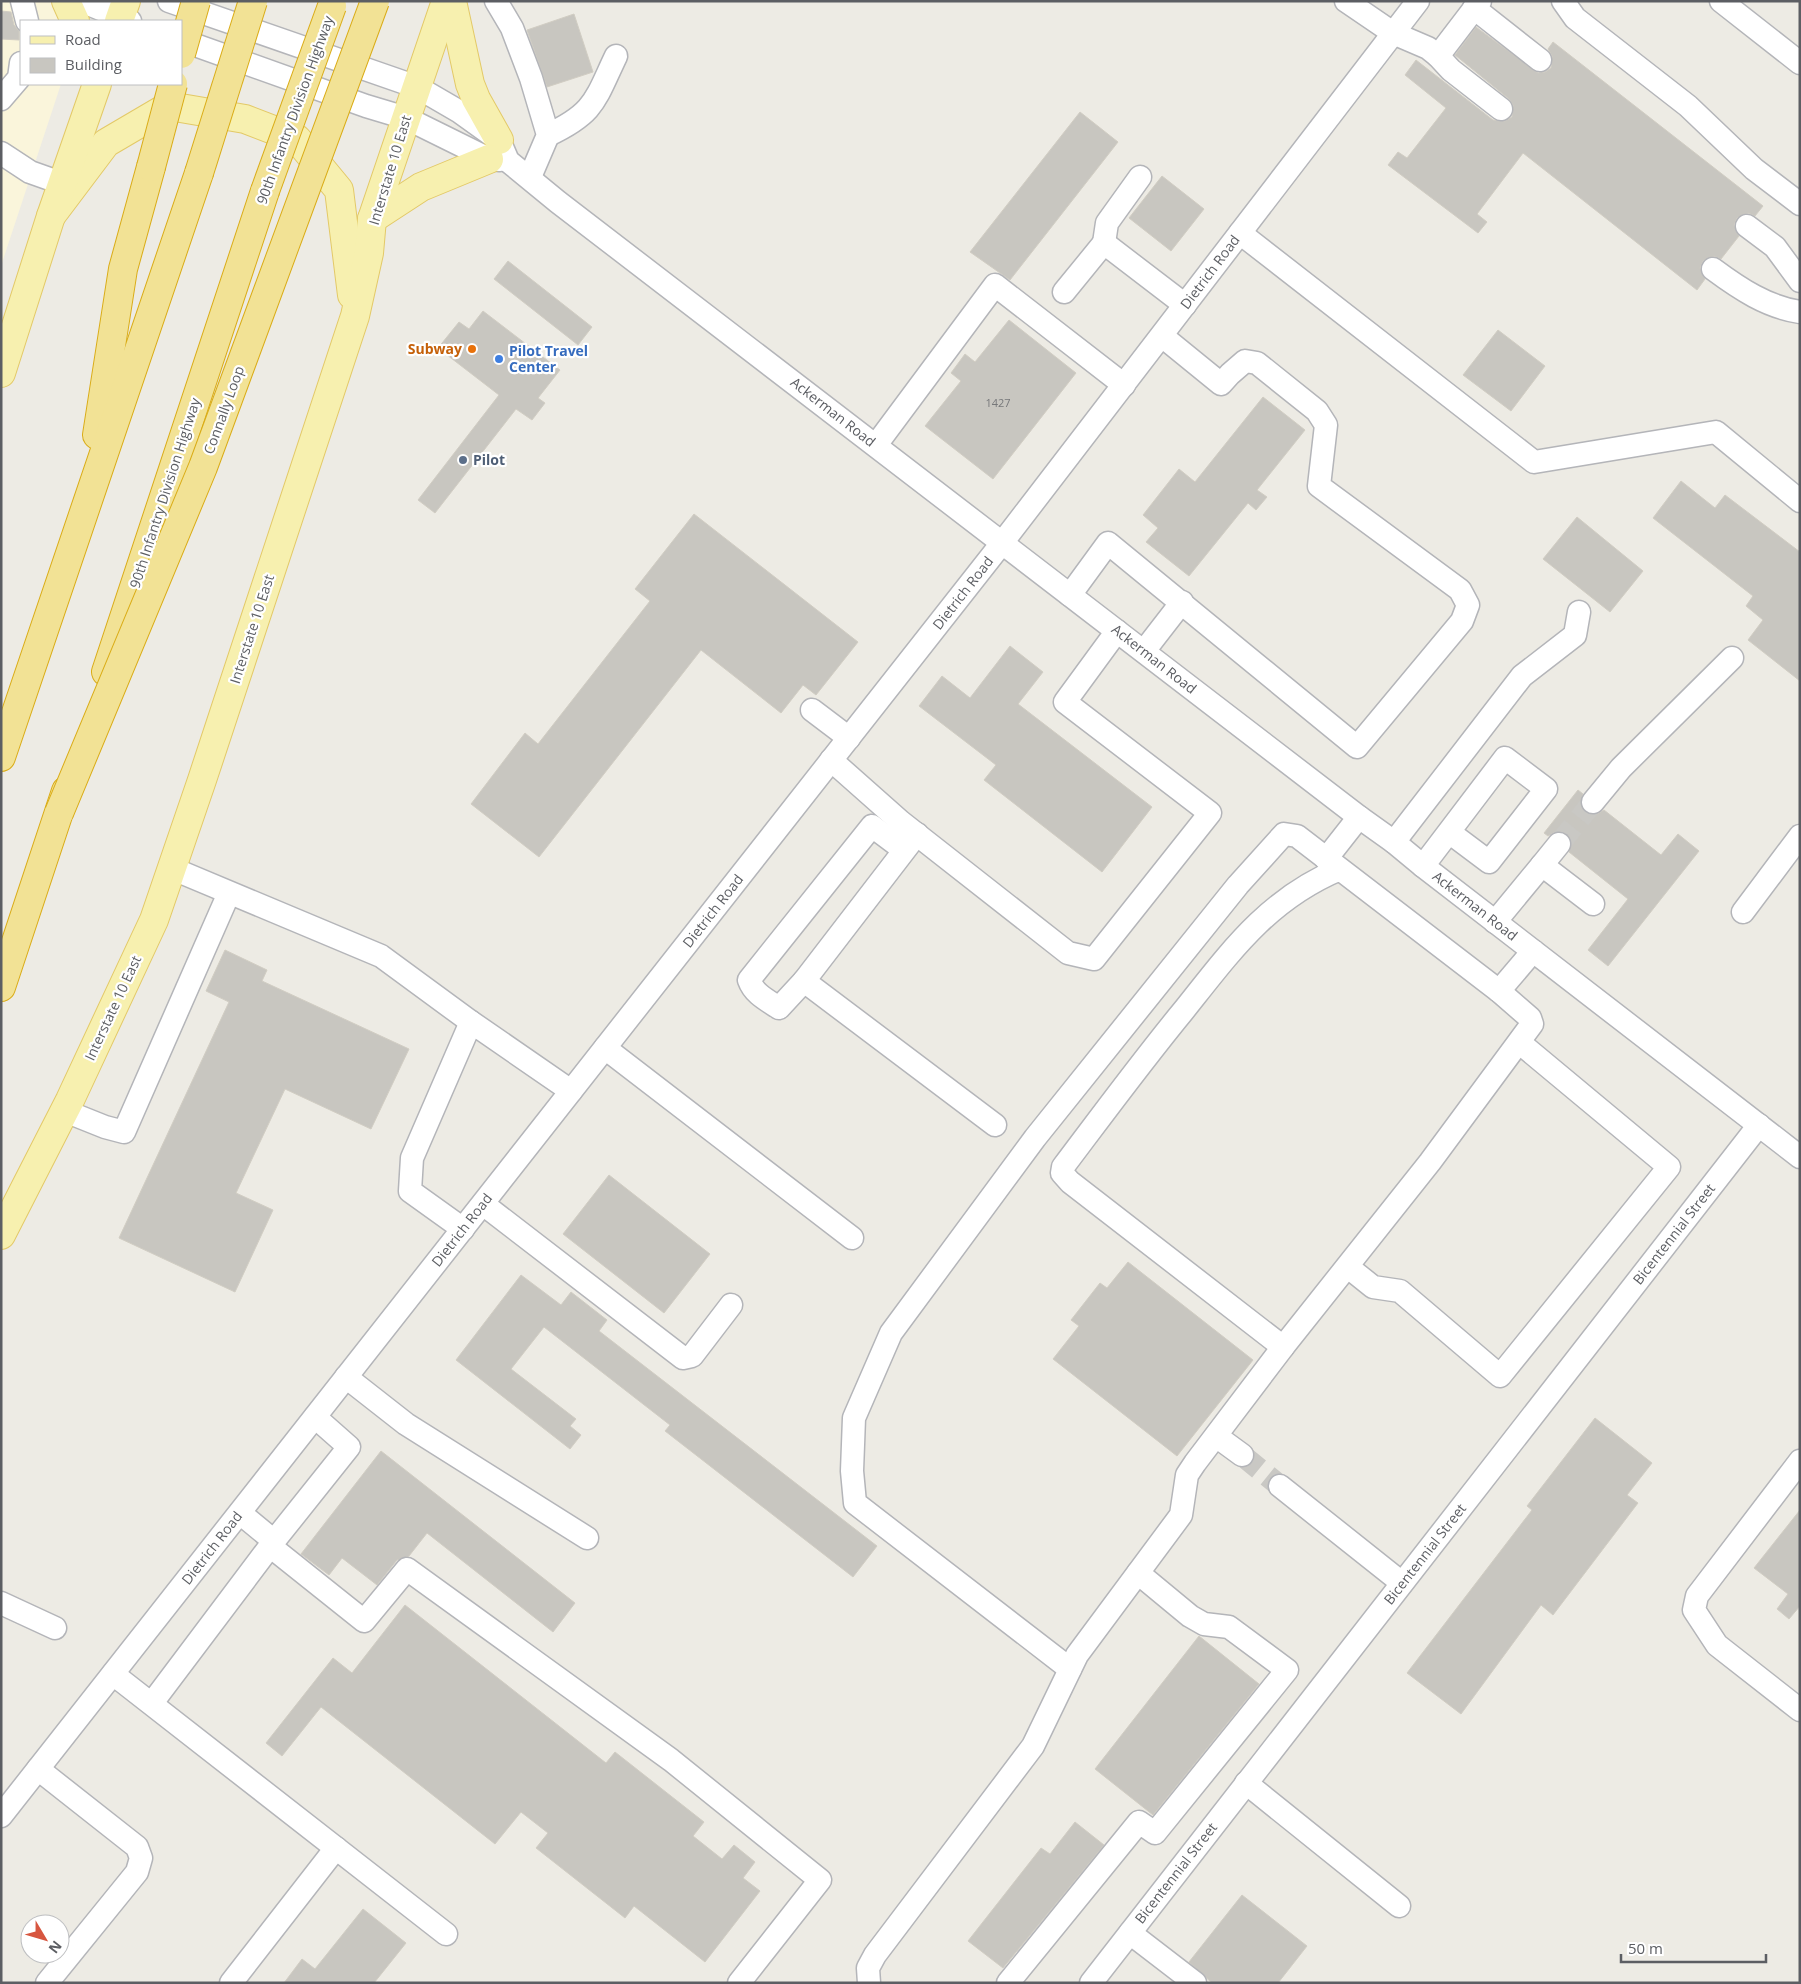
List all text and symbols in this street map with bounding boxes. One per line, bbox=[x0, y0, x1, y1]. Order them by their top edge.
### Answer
street label: 90th Infantry Division Highway bbox=[252, 12, 338, 207]
legend bbox=[20, 20, 182, 85]
text: Road bbox=[65, 29, 101, 49]
text: Building bbox=[65, 54, 122, 74]
street label: Interstate 10 East bbox=[364, 113, 415, 227]
street label: Dietrich Road bbox=[1175, 231, 1244, 313]
place label: Subway bbox=[408, 339, 462, 358]
place label: Pilot Travel Center bbox=[509, 341, 588, 376]
marker: Subway bbox=[466, 343, 478, 355]
marker: Pilot Travel Center bbox=[493, 353, 505, 365]
street label: Connally Loop bbox=[199, 363, 248, 457]
street label: Ackerman Road bbox=[787, 372, 880, 451]
street label: 90th Infantry Division Highway bbox=[125, 394, 205, 590]
house number: 1427 bbox=[985, 395, 1011, 410]
place label: Pilot bbox=[473, 450, 505, 469]
marker: Pilot bbox=[457, 454, 469, 466]
street label: Dietrich Road bbox=[928, 552, 997, 633]
street label: Interstate 10 East bbox=[225, 572, 278, 686]
street label: Ackerman Road bbox=[1108, 619, 1201, 698]
street label: Ackerman Road bbox=[1429, 866, 1522, 945]
street label: Dietrich Road bbox=[678, 870, 747, 951]
street label: Interstate 10 East bbox=[80, 952, 145, 1063]
street label: Bicentennial Street bbox=[1628, 1179, 1719, 1288]
street label: Dietrich Road bbox=[427, 1189, 496, 1270]
street label: Bicentennial Street bbox=[1379, 1499, 1470, 1608]
street label: Dietrich Road bbox=[177, 1507, 246, 1588]
street label: Bicentennial Street bbox=[1130, 1818, 1221, 1927]
north arrow bbox=[20, 1914, 70, 1964]
scale bar bbox=[1621, 1932, 1766, 1964]
text: N bbox=[45, 1937, 67, 1958]
text: 50 m bbox=[1628, 1938, 1663, 1958]

